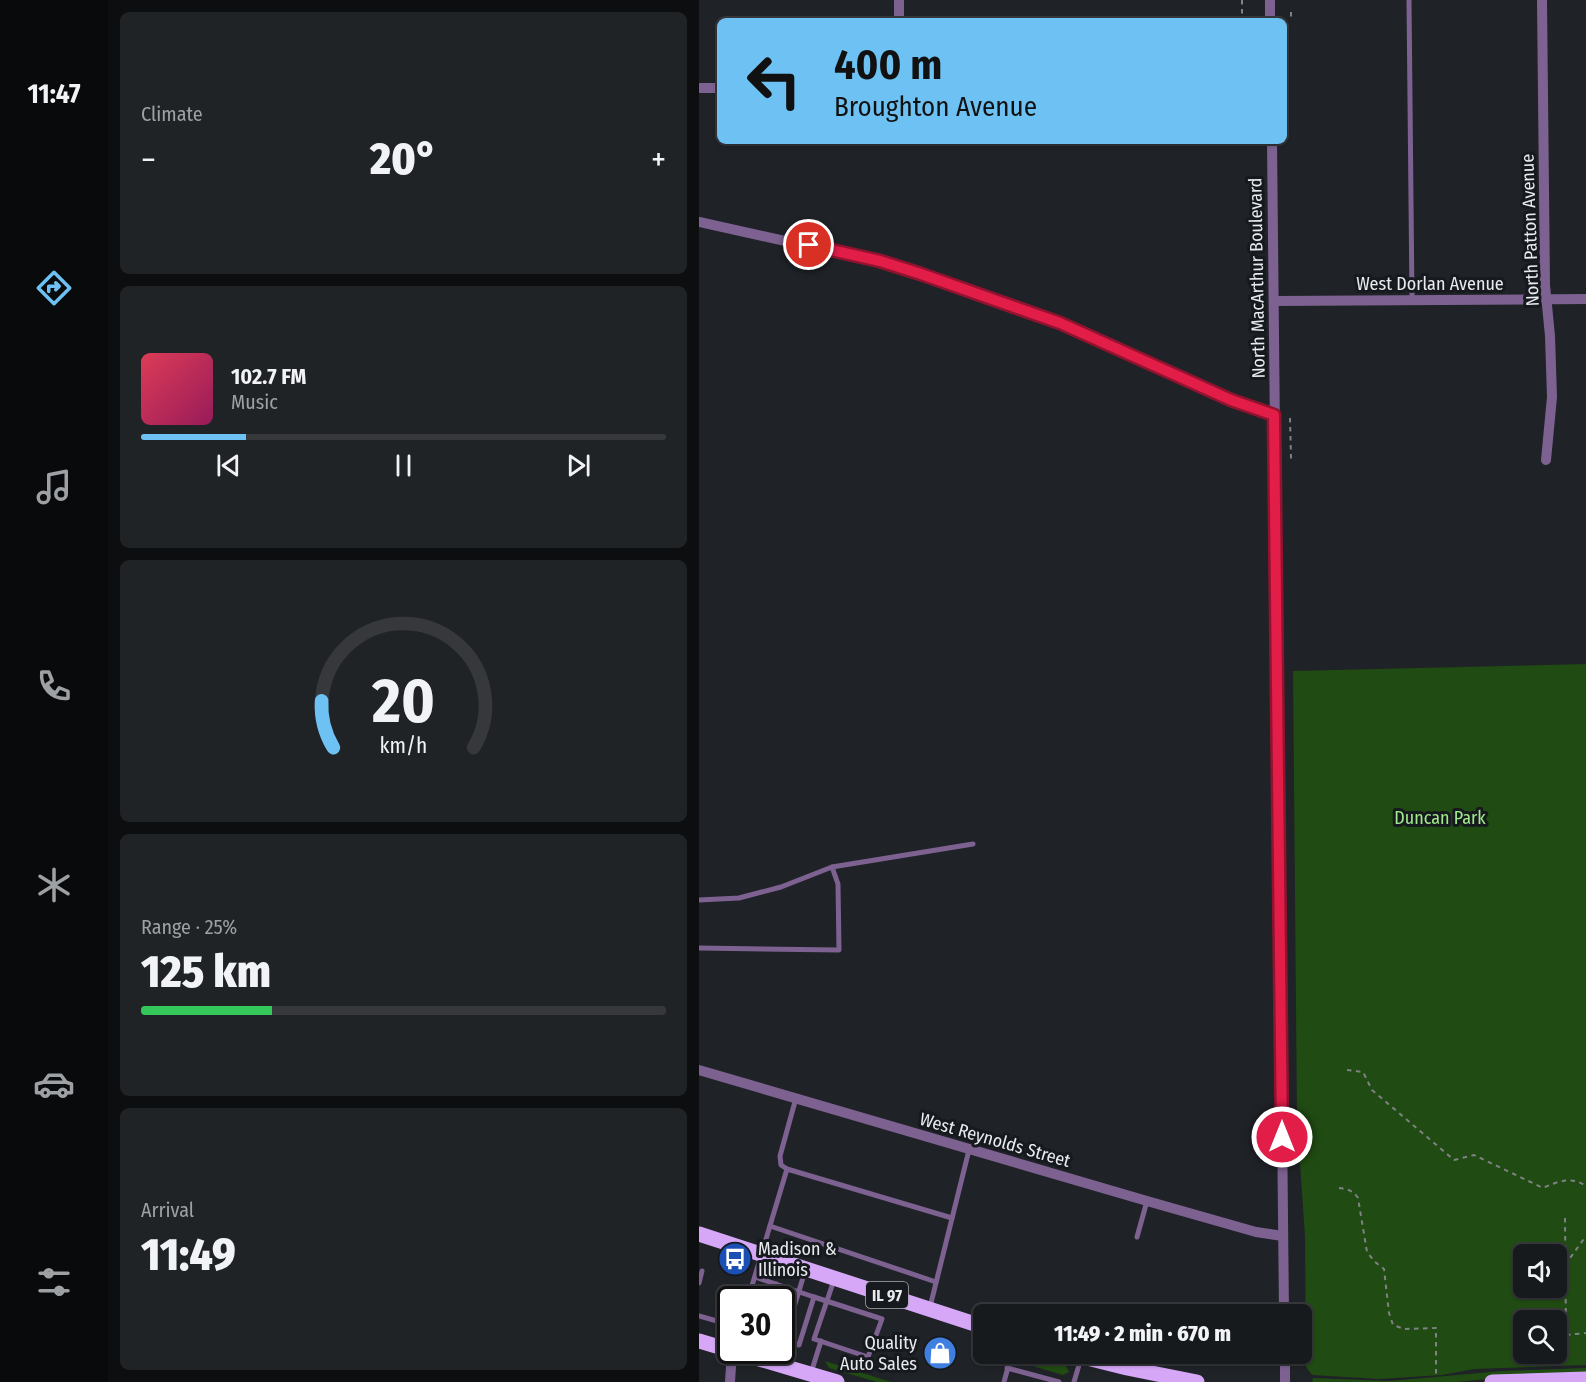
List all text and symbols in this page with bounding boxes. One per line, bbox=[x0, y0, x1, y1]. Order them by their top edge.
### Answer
text: 400 m bbox=[834, 40, 942, 90]
icon: left bbox=[735, 42, 813, 120]
text: 11:47 bbox=[27, 78, 81, 110]
text: Broughton Avenue bbox=[834, 91, 1037, 123]
text: Climate bbox=[141, 102, 203, 126]
text: 20° bbox=[370, 132, 437, 186]
text: − bbox=[141, 140, 156, 180]
text: + bbox=[651, 140, 666, 180]
street label: North Patton Avenue bbox=[1516, 153, 1544, 307]
street label: North MacArthur Boulevard bbox=[1244, 177, 1270, 379]
pin bbox=[783, 219, 834, 270]
icon: arrive bbox=[792, 228, 825, 261]
icon: directions bbox=[33, 267, 75, 309]
street label: West Dorlan Avenue bbox=[1356, 273, 1504, 295]
text: 102.7 FM bbox=[231, 363, 306, 390]
text: Music bbox=[231, 390, 278, 414]
icon: previous bbox=[212, 449, 245, 482]
icon: pause bbox=[387, 449, 420, 482]
icon: next bbox=[562, 449, 595, 482]
icon: music bbox=[33, 466, 75, 508]
text: 20 bbox=[371, 664, 435, 739]
icon: phone bbox=[33, 665, 75, 707]
text: km/h bbox=[380, 733, 427, 759]
park label: Duncan Park bbox=[1394, 807, 1486, 829]
icon: climate bbox=[33, 864, 75, 906]
text: Range · 25% bbox=[141, 915, 237, 939]
text: 125 km bbox=[141, 945, 271, 999]
icon: car bbox=[33, 1063, 75, 1105]
position arrow bbox=[1250, 1105, 1314, 1169]
street label: West Reynolds Street bbox=[917, 1108, 1073, 1172]
text: Arrival bbox=[141, 1198, 194, 1222]
text: 11:49 bbox=[141, 1228, 236, 1282]
place label: Madison & Illinois bbox=[758, 1238, 837, 1281]
bus stop icon: Madison & Illinois bbox=[717, 1241, 753, 1277]
map controls bbox=[1513, 1244, 1567, 1364]
button: sound bbox=[1513, 1244, 1567, 1298]
icon: filters bbox=[33, 1261, 75, 1303]
road number: IL 97 bbox=[866, 1282, 908, 1308]
speed limit sign: 30 bbox=[717, 1286, 795, 1364]
button: search bbox=[1513, 1310, 1567, 1364]
text: 11:49 · 2 min · 670 m bbox=[1054, 1320, 1231, 1347]
place label: Quality Auto Sales bbox=[840, 1332, 917, 1375]
shop icon: Quality Auto Sales bbox=[922, 1335, 958, 1371]

